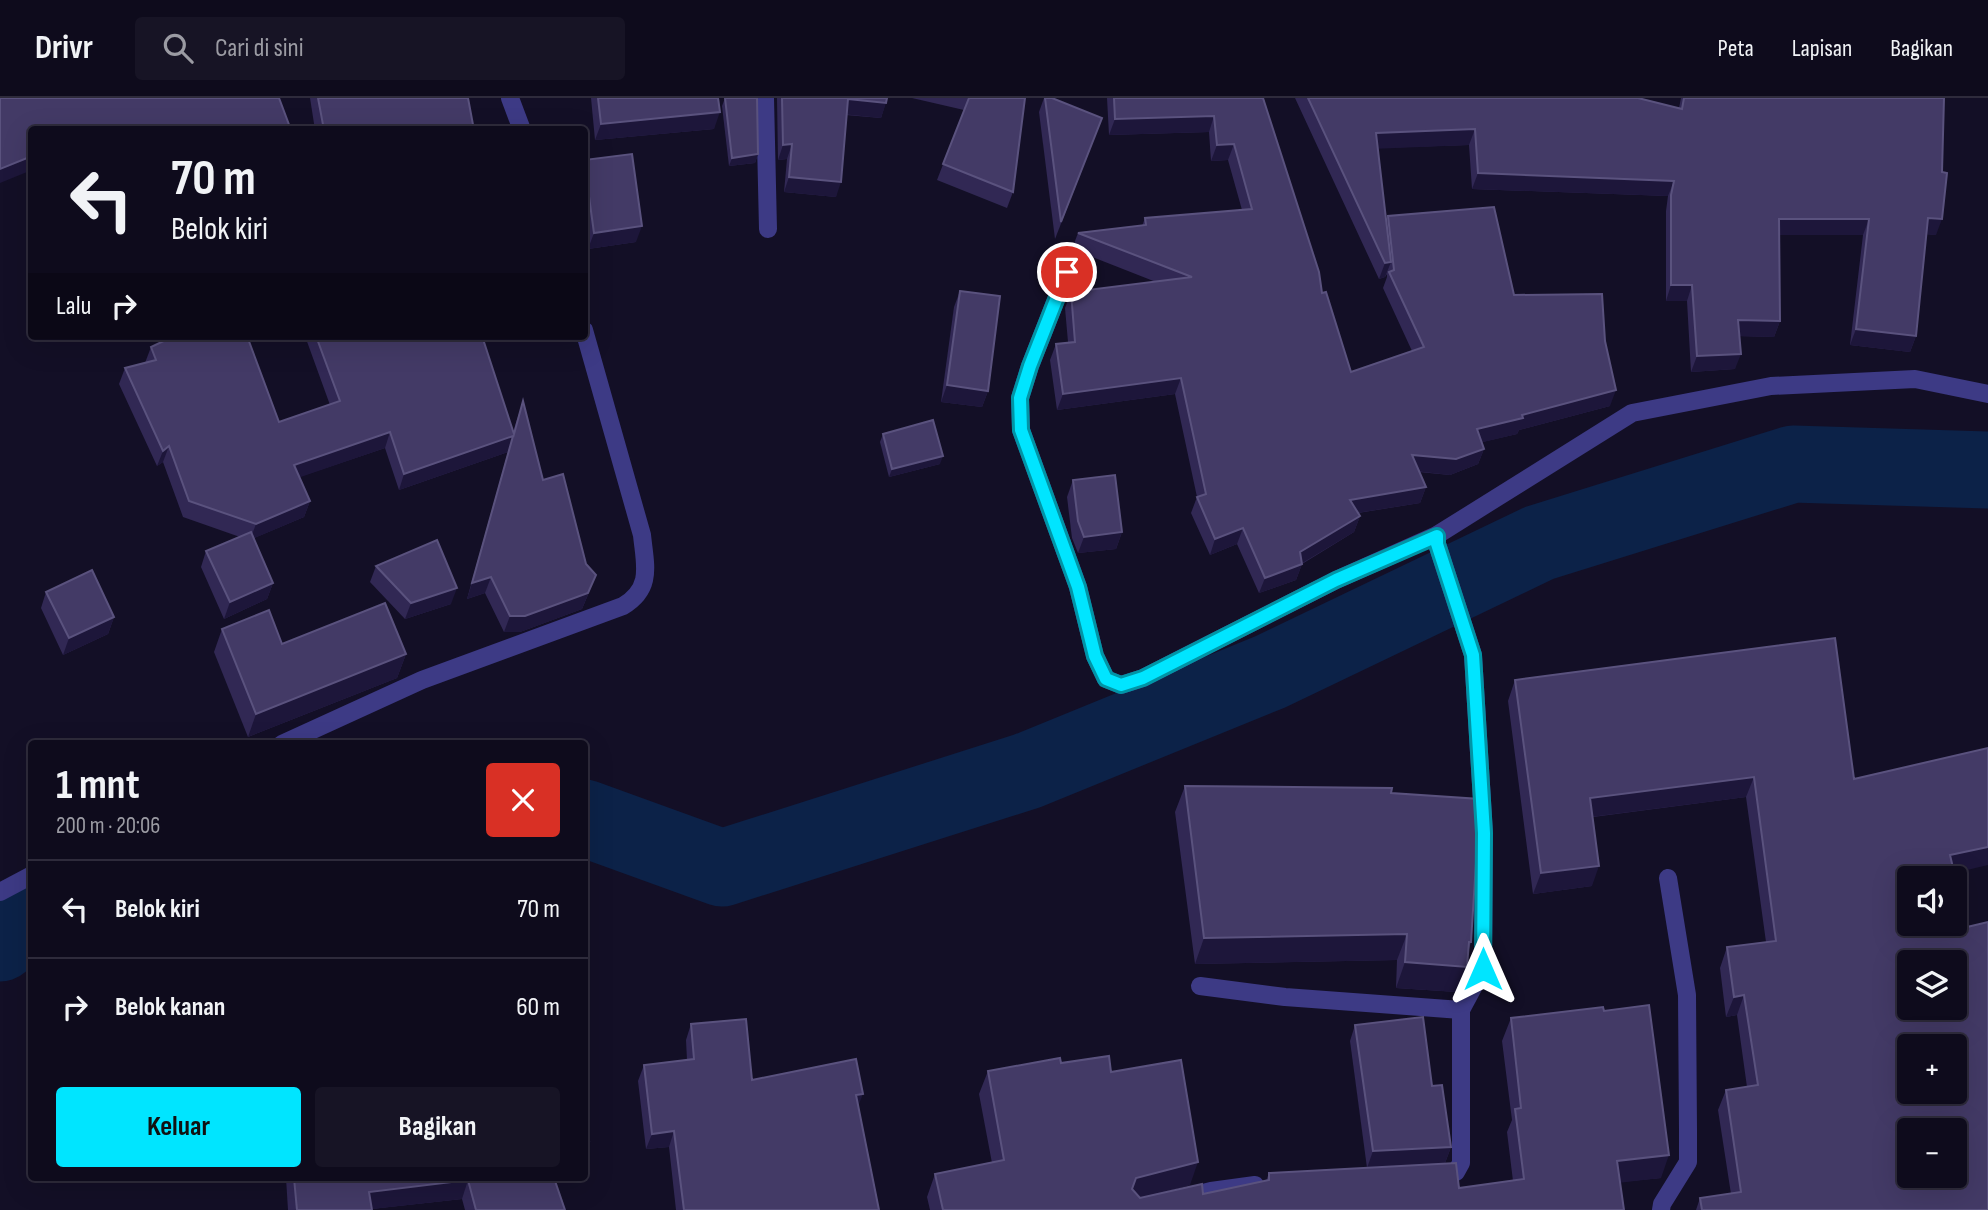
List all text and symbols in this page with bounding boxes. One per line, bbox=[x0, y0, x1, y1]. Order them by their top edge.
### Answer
search box bbox=[135, 17, 625, 80]
text: Drivr bbox=[35, 28, 93, 68]
icon: search bbox=[159, 29, 197, 67]
text: Cari di sini bbox=[215, 33, 304, 64]
text: Peta bbox=[1718, 34, 1754, 63]
text: Lapisan bbox=[1792, 34, 1852, 63]
text: Bagikan bbox=[1890, 34, 1953, 63]
text: 70 m bbox=[171, 150, 256, 209]
icon: left bbox=[56, 154, 147, 245]
text: Belok kiri bbox=[171, 210, 268, 249]
pin bbox=[1037, 242, 1097, 302]
icon: arrive bbox=[1048, 253, 1086, 291]
icon: right bbox=[105, 287, 143, 325]
text: Lalu bbox=[56, 291, 91, 322]
text: 1 mnt bbox=[56, 760, 140, 811]
button: close bbox=[486, 763, 560, 837]
text: 200 m · 20:06 bbox=[56, 812, 160, 840]
map controls bbox=[1897, 866, 1967, 1188]
button: sound bbox=[1897, 866, 1967, 936]
icon: left bbox=[56, 890, 94, 928]
text: Belok kiri bbox=[115, 894, 200, 925]
text: 70 m bbox=[517, 894, 560, 925]
position arrow bbox=[1446, 932, 1520, 1006]
button: layers bbox=[1897, 950, 1967, 1020]
icon: right bbox=[56, 988, 94, 1026]
text: Belok kanan bbox=[115, 992, 225, 1023]
text: 60 m bbox=[516, 992, 560, 1023]
button: + bbox=[1897, 1034, 1967, 1104]
button: Keluar bbox=[56, 1087, 301, 1167]
button: Bagikan bbox=[315, 1087, 560, 1167]
button: − bbox=[1897, 1118, 1967, 1188]

